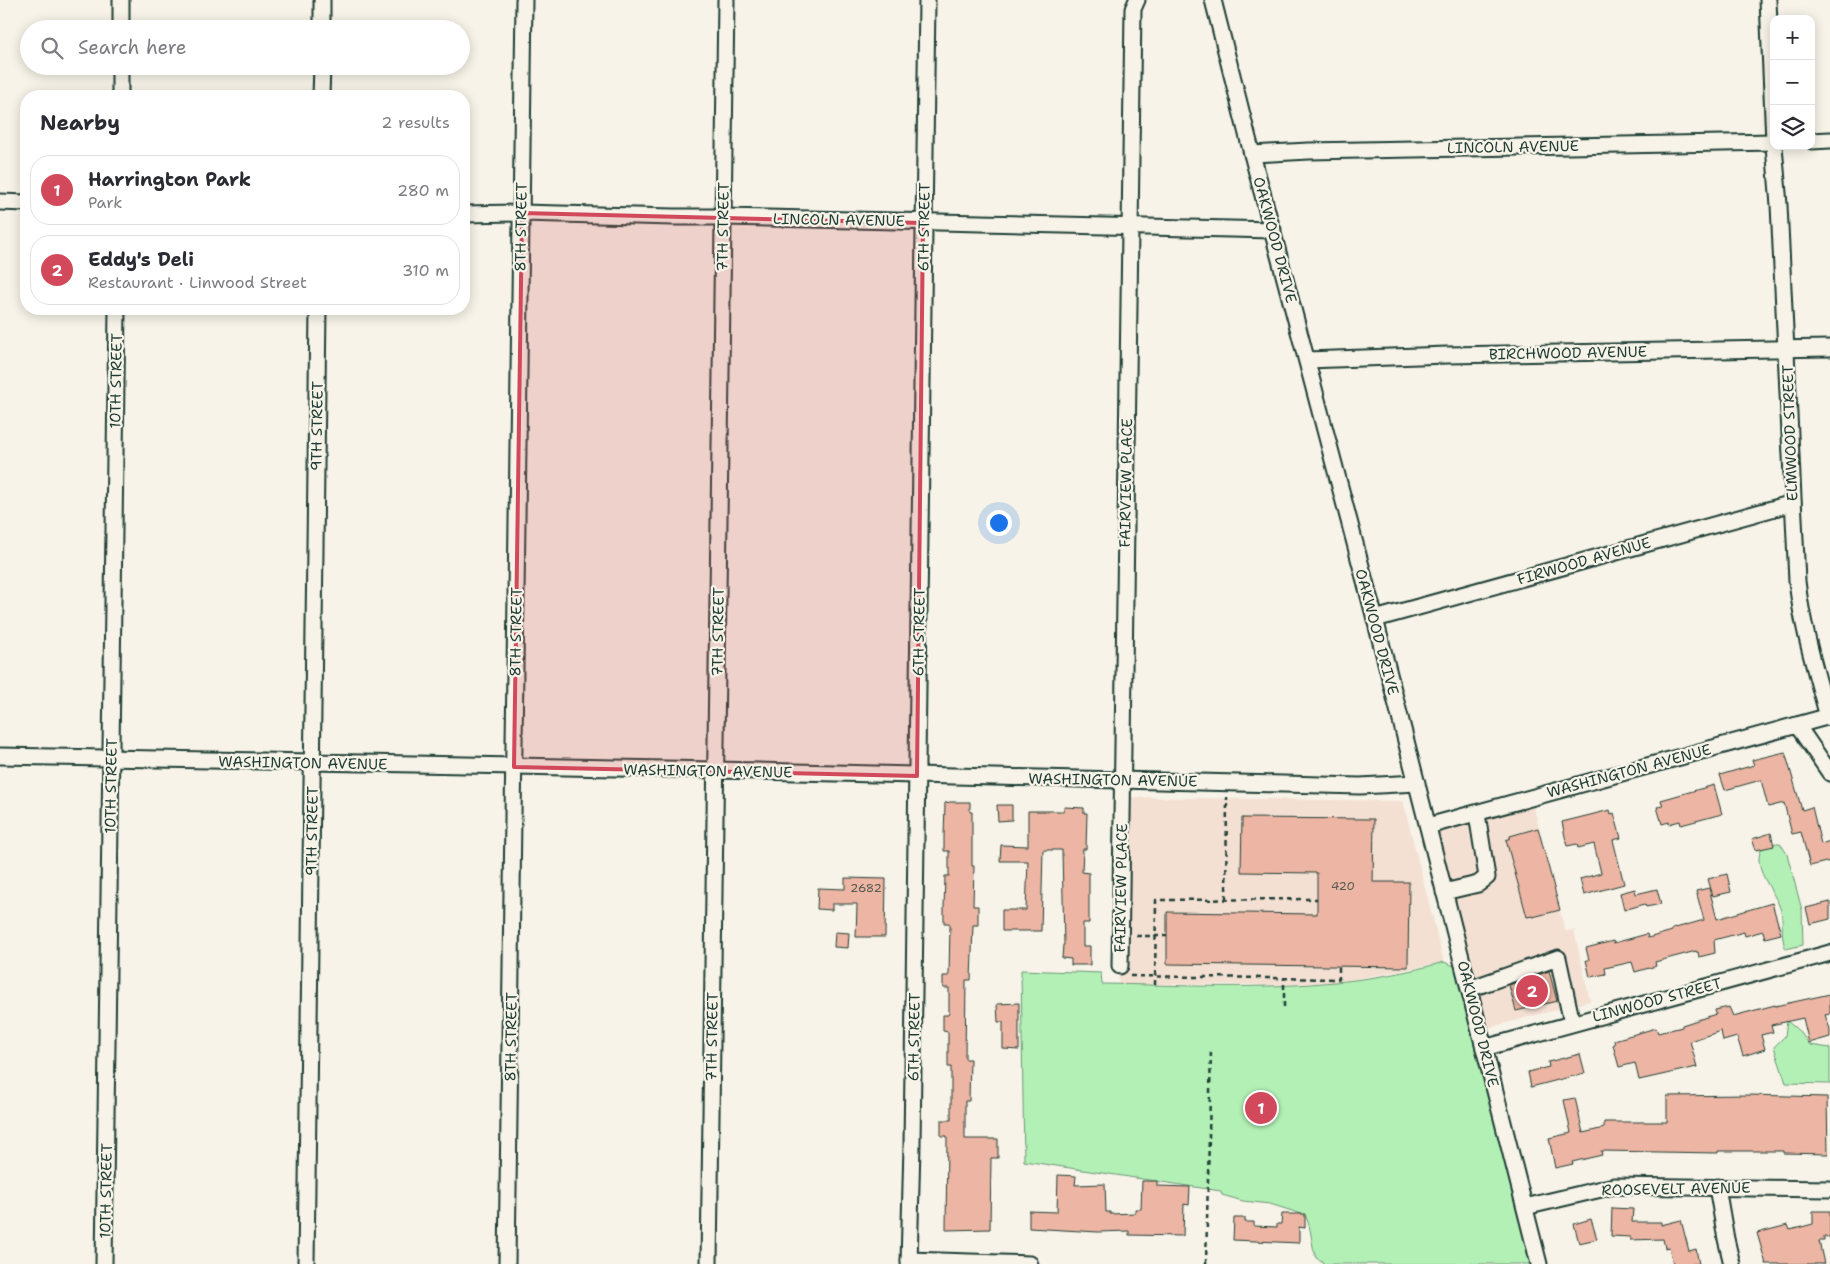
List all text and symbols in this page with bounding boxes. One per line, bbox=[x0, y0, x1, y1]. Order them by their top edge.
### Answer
map controls bbox=[1770, 15, 1815, 150]
button: + bbox=[1770, 15, 1815, 60]
search box bbox=[20, 20, 470, 75]
icon: search bbox=[38, 34, 66, 62]
text: Search here bbox=[78, 35, 187, 60]
button: − bbox=[1770, 60, 1815, 105]
button: layers bbox=[1770, 105, 1815, 150]
text: Nearby bbox=[40, 109, 120, 137]
text: 2 results bbox=[381, 112, 450, 133]
street label: LINCOLN AVENUE bbox=[1447, 136, 1579, 158]
text: Harrington Park bbox=[88, 167, 251, 192]
street label: OAKWOOD DRIVE bbox=[1249, 175, 1301, 305]
text: 1 bbox=[53, 180, 61, 201]
text: 280 m bbox=[397, 180, 449, 201]
street label: 8TH STREET bbox=[510, 182, 532, 272]
street label: 7TH STREET bbox=[712, 182, 734, 272]
street label: 6TH STREET bbox=[913, 182, 935, 272]
text: Park bbox=[88, 192, 122, 213]
street label: LINCOLN AVENUE bbox=[773, 209, 905, 231]
text: Eddy's Deli bbox=[88, 247, 194, 272]
text: 2 bbox=[51, 260, 63, 281]
text: 310 m bbox=[402, 260, 449, 281]
text: Restaurant · Linwood Street bbox=[88, 272, 307, 293]
street label: 10TH STREET bbox=[105, 333, 127, 429]
street label: BIRCHWOOD AVENUE bbox=[1489, 342, 1647, 364]
street label: ELMWOOD STREET bbox=[1778, 364, 1802, 502]
street label: 9TH STREET bbox=[306, 381, 328, 471]
street label: FAIRVIEW PLACE bbox=[1115, 418, 1137, 548]
your location bbox=[986, 510, 1012, 536]
street label: FIRWOOD AVENUE bbox=[1515, 532, 1653, 590]
street label: OAKWOOD DRIVE bbox=[1351, 567, 1403, 697]
street label: 8TH STREET bbox=[505, 587, 527, 677]
street label: 7TH STREET bbox=[707, 587, 729, 677]
street label: 6TH STREET bbox=[908, 587, 930, 677]
street label: 10TH STREET bbox=[100, 738, 122, 834]
street label: WASHINGTON AVENUE bbox=[1545, 739, 1713, 803]
street label: WASHINGTON AVENUE bbox=[218, 752, 388, 774]
street label: WASHINGTON AVENUE bbox=[623, 760, 793, 782]
street label: WASHINGTON AVENUE bbox=[1028, 769, 1198, 791]
street label: 9TH STREET bbox=[301, 786, 323, 876]
street label: FAIRVIEW PLACE bbox=[1110, 823, 1132, 953]
house number: 420 bbox=[1331, 878, 1355, 894]
house number: 2682 bbox=[850, 880, 882, 896]
street label: OAKWOOD DRIVE bbox=[1453, 959, 1503, 1089]
pin: 2 bbox=[1516, 972, 1548, 1010]
street label: LINWOOD STREET bbox=[1590, 973, 1724, 1027]
street label: 8TH STREET bbox=[500, 992, 522, 1082]
street label: 7TH STREET bbox=[701, 992, 723, 1082]
street label: 6TH STREET bbox=[903, 992, 925, 1082]
pin: 1 bbox=[1245, 1089, 1277, 1127]
street label: 10TH STREET bbox=[95, 1143, 117, 1239]
street label: ROOSEVELT AVENUE bbox=[1601, 1178, 1751, 1200]

